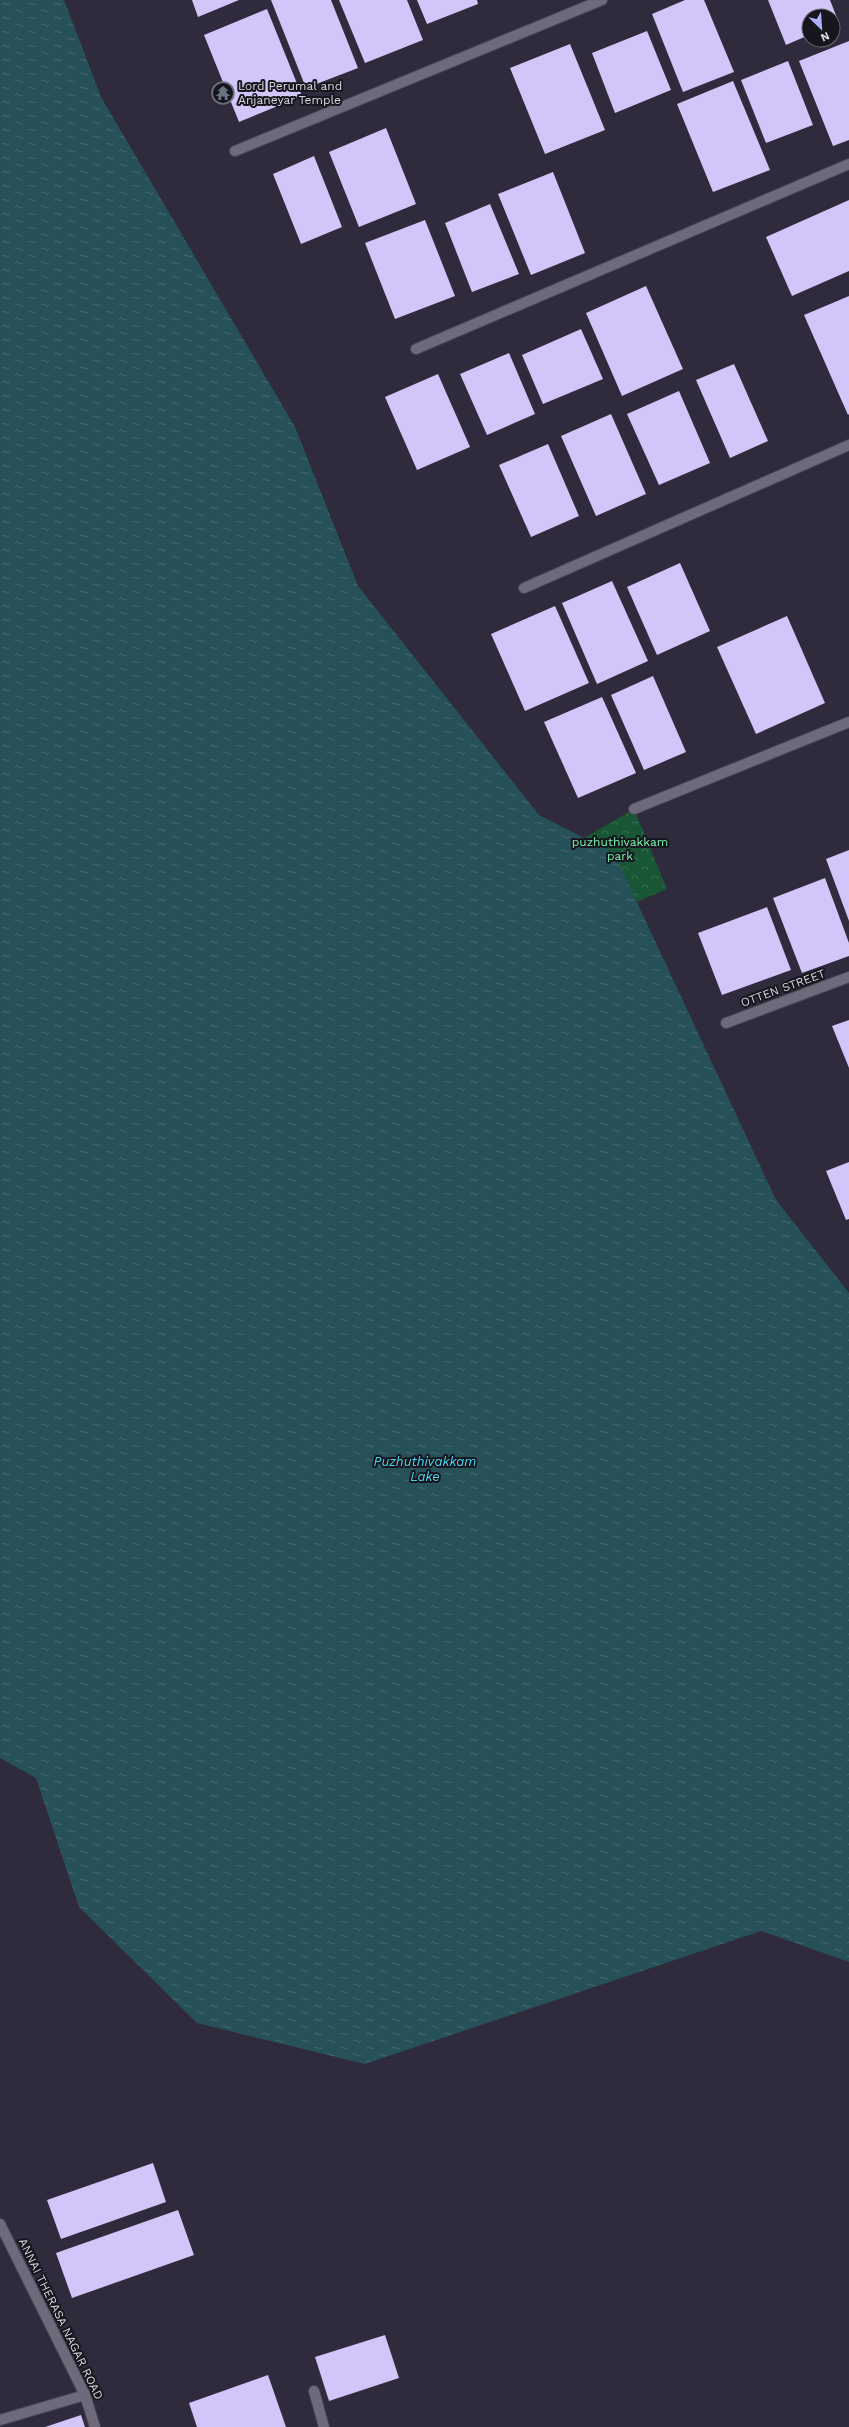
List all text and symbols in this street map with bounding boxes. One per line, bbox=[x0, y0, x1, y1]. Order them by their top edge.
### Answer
north arrow bbox=[801, 8, 841, 48]
text: N bbox=[819, 29, 831, 44]
place label: Lord Perumal and Anjaneyar Temple bbox=[238, 79, 342, 107]
temple icon: Lord Perumal and Anjaneyar Temple bbox=[210, 80, 236, 106]
park label: puzhuthivakkam park bbox=[572, 835, 668, 863]
street label: OTTEN STREET bbox=[739, 966, 827, 1010]
water label: Puzhuthivakkam Lake bbox=[373, 1454, 477, 1484]
street label: ANNAI THERASA NAGAR ROAD bbox=[16, 2236, 106, 2402]

